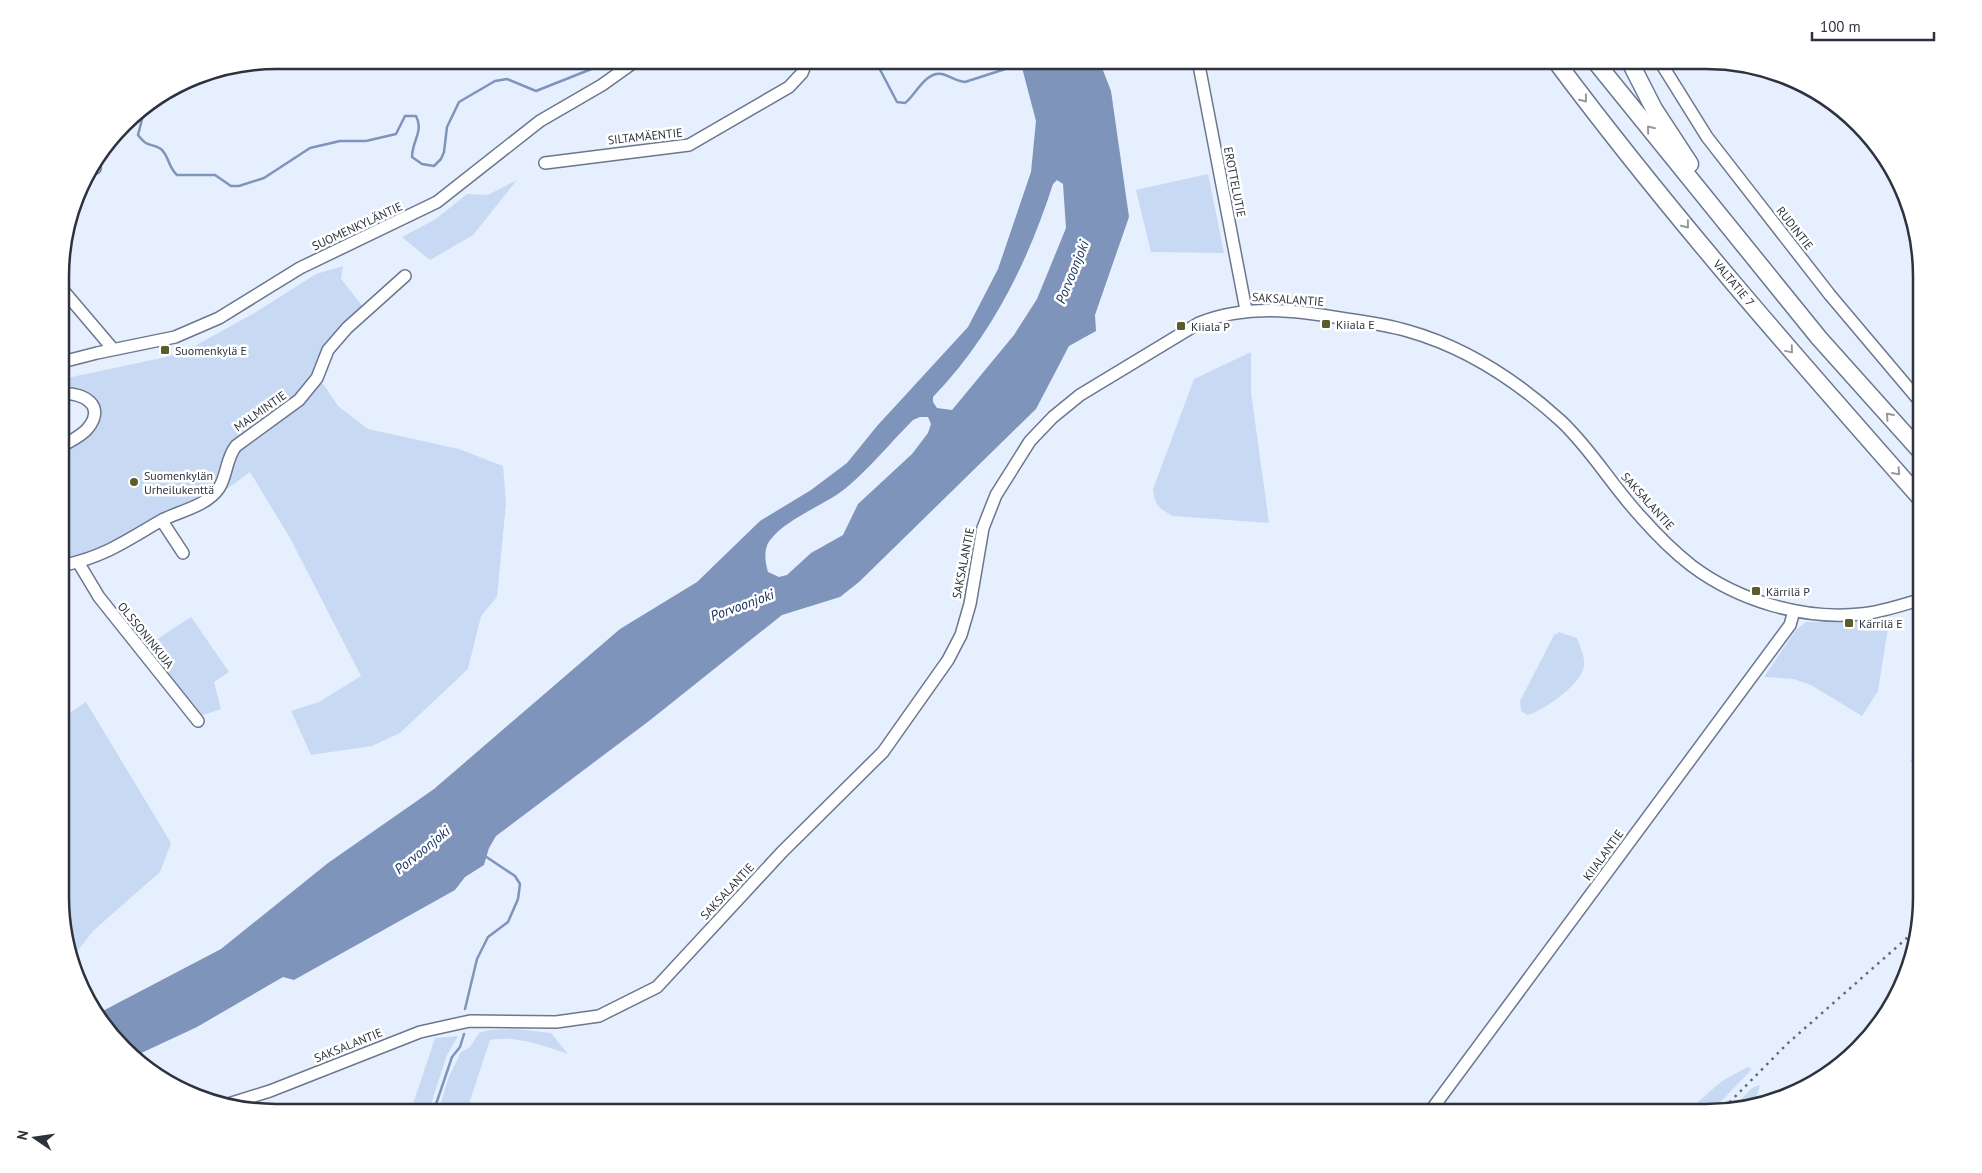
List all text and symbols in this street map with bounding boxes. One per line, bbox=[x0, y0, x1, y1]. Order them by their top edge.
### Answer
scale bar bbox=[1812, 10, 1934, 42]
text: 100 m bbox=[1820, 17, 1861, 36]
one-way arrow bbox=[1579, 93, 1587, 102]
street label: SILTAMÄENTIE bbox=[607, 125, 683, 147]
one-way arrow bbox=[1647, 126, 1656, 135]
street label: EROTTELUTIE bbox=[1221, 146, 1249, 218]
street label: SUOMENKYLÄNTIE bbox=[309, 198, 405, 254]
street label: RUDINTIE bbox=[1773, 203, 1817, 253]
one-way arrow bbox=[1681, 219, 1689, 228]
water label: Porvoonjoki bbox=[1051, 237, 1093, 306]
street label: VALTATIE 7 bbox=[1709, 256, 1758, 309]
street label: SAKSALANTIE bbox=[1252, 289, 1324, 309]
place label: Kiiala E bbox=[1336, 317, 1375, 332]
marker: Kiiala E bbox=[1320, 318, 1332, 330]
place label: Kiiala P bbox=[1191, 319, 1230, 334]
marker: Kiiala P bbox=[1175, 320, 1187, 332]
place label: Suomenkylä E bbox=[175, 343, 247, 358]
marker: Suomenkylä E bbox=[159, 344, 171, 356]
one-way arrow bbox=[1785, 344, 1793, 353]
street label: MALMINTIE bbox=[231, 388, 289, 434]
one-way arrow bbox=[1886, 413, 1895, 422]
one-way arrow bbox=[1892, 467, 1901, 476]
place label: Suomenkylän Urheilukenttä bbox=[144, 468, 214, 497]
street label: SAKSALANTIE bbox=[1618, 469, 1678, 533]
marker: Suomenkylän Urheilukenttä bbox=[128, 476, 140, 488]
street label: SAKSALANTIE bbox=[949, 526, 977, 600]
place label: Kärrilä P bbox=[1766, 584, 1810, 599]
water label: Porvoonjoki bbox=[708, 585, 777, 625]
marker: Kärrilä P bbox=[1750, 585, 1762, 597]
street label: OLSSONINKUJA bbox=[115, 599, 177, 671]
place label: Kärrilä E bbox=[1859, 616, 1903, 631]
marker: Kärrilä E bbox=[1843, 617, 1855, 629]
water label: Porvoonjoki bbox=[390, 822, 454, 878]
street label: KIIALANTIE bbox=[1580, 827, 1626, 883]
street label: SAKSALANTIE bbox=[697, 860, 757, 922]
street label: SAKSALANTIE bbox=[312, 1025, 384, 1065]
north arrow bbox=[10, 1113, 60, 1163]
text: N bbox=[13, 1129, 32, 1142]

